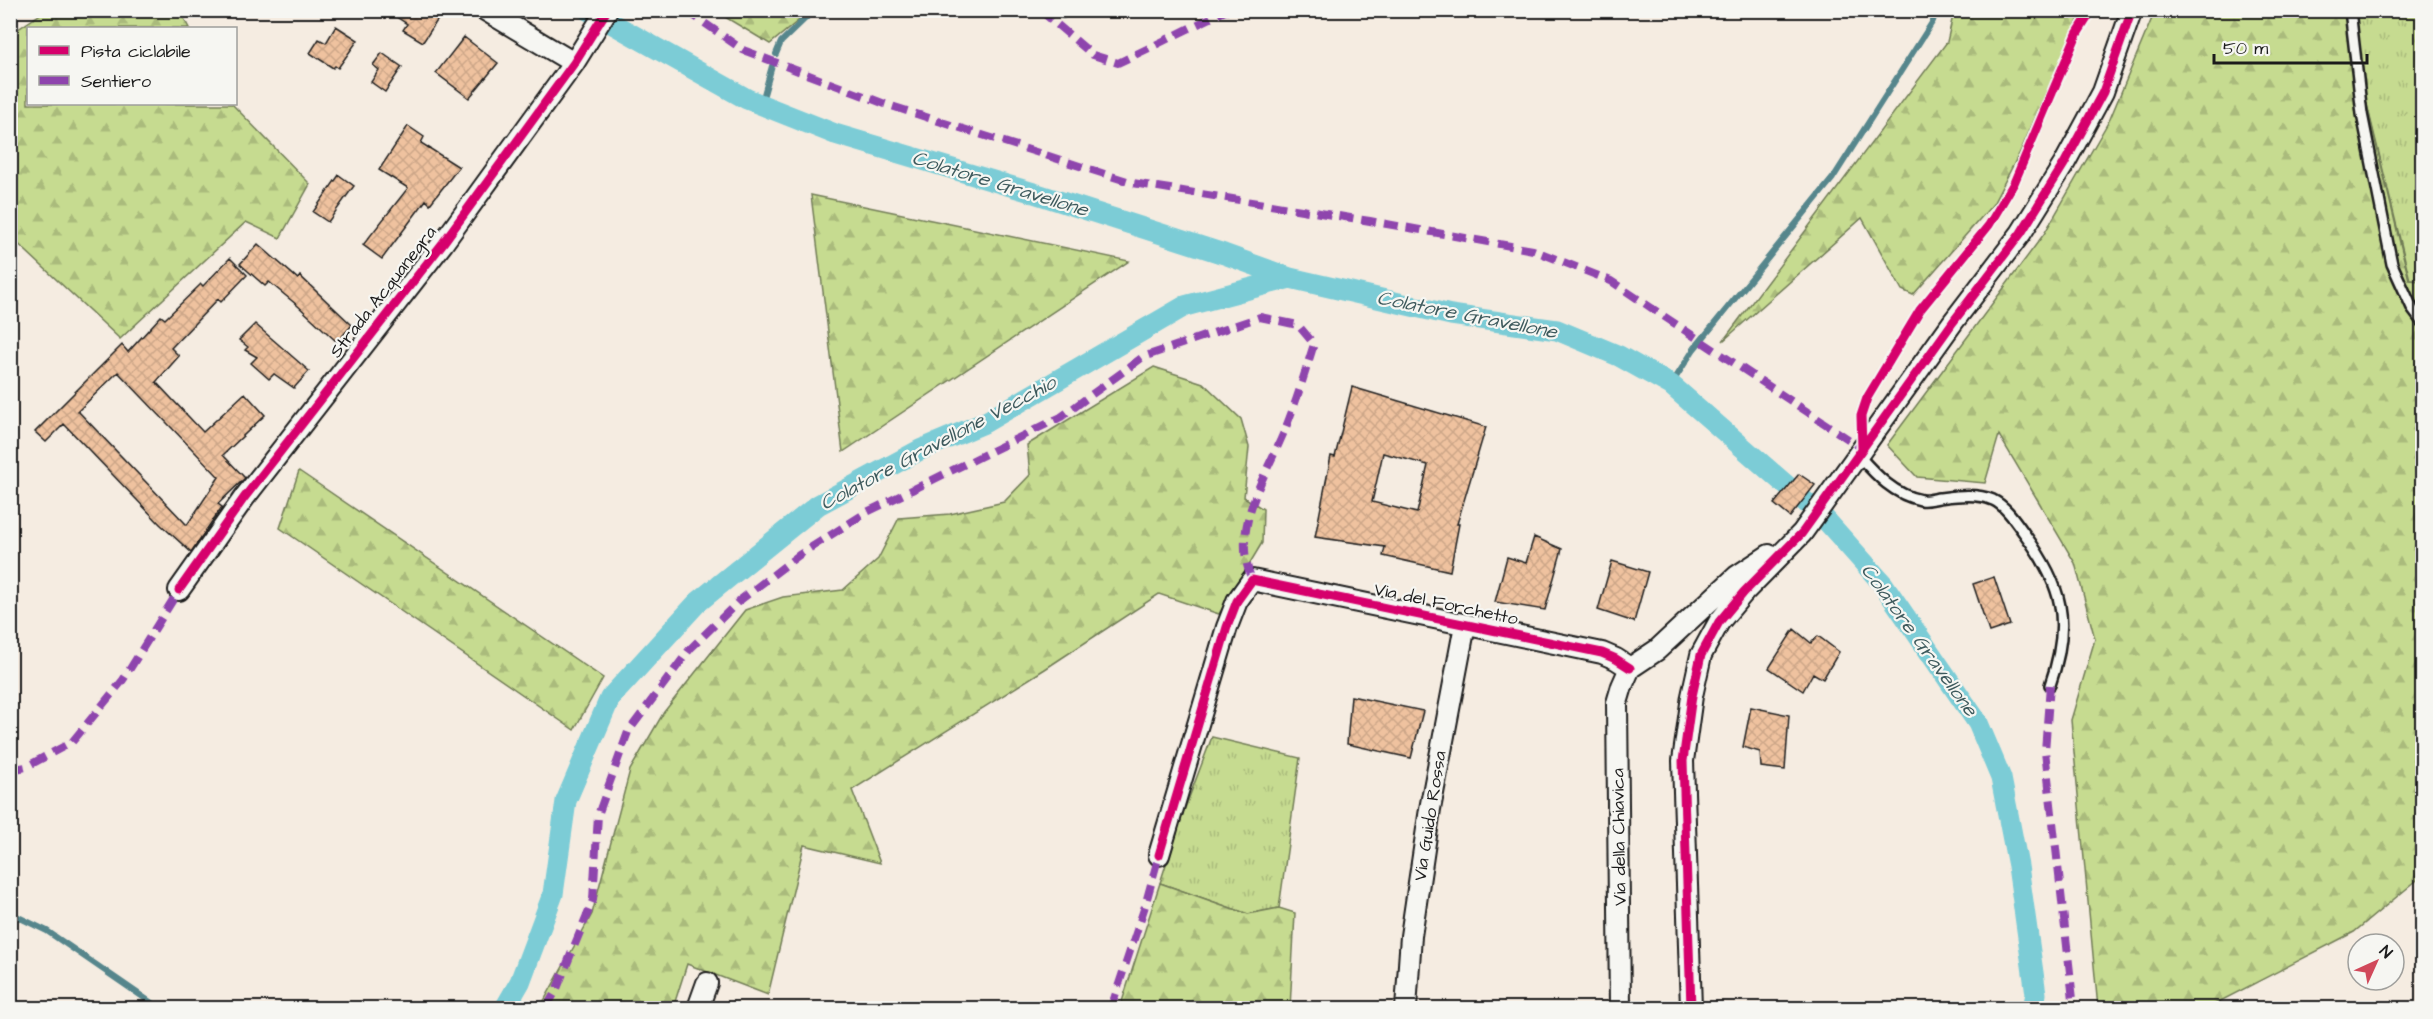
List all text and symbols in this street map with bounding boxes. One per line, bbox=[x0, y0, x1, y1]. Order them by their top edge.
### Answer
legend bbox=[27, 27, 237, 105]
scale bar bbox=[2214, 27, 2367, 65]
text: 50 m bbox=[2223, 36, 2268, 61]
text: Pista ciclabile bbox=[81, 39, 191, 64]
text: Sentiero bbox=[81, 69, 151, 94]
water label: Colatore Gravellone bbox=[909, 144, 1092, 224]
street label: Strada Acquanegra bbox=[324, 221, 443, 364]
water label: Colatore Gravellone bbox=[1375, 284, 1560, 346]
water label: Colatore Gravellone Vecchio bbox=[815, 368, 1062, 517]
water label: Colatore Gravellone bbox=[1854, 558, 1985, 723]
street label: Via del Forchetto bbox=[1372, 577, 1520, 631]
street label: Via Guido Rossa bbox=[1407, 749, 1453, 883]
street label: Via della Chiavica bbox=[1605, 768, 1633, 906]
north arrow bbox=[2346, 932, 2406, 992]
text: N bbox=[2375, 941, 2397, 963]

